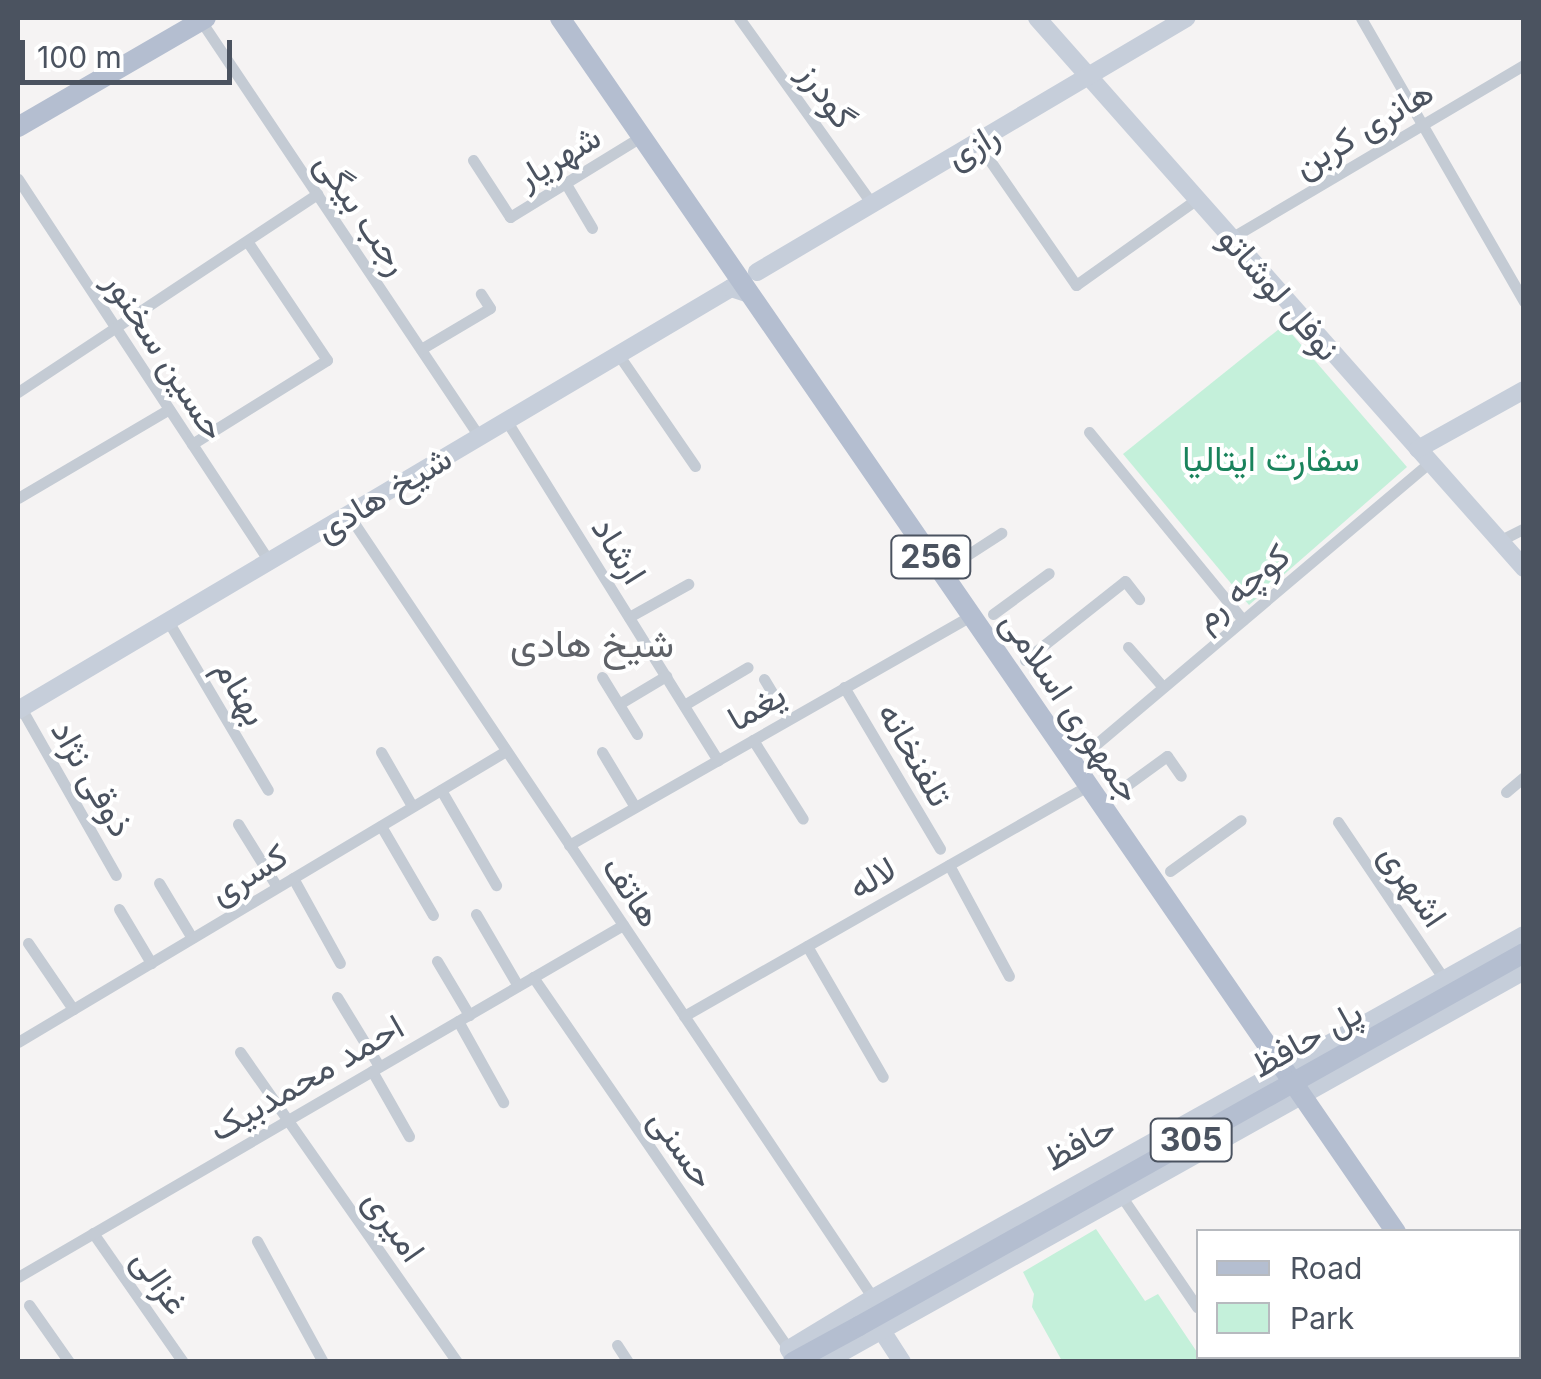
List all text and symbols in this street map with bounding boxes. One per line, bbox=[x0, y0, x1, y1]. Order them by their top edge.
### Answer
scale bar bbox=[25, 20, 238, 82]
text: 100 m bbox=[37, 39, 122, 75]
street label: گودرز bbox=[790, 54, 866, 136]
street label: هانری کربن bbox=[1286, 70, 1440, 186]
street label: رازی bbox=[938, 113, 1006, 177]
street label: شهریار bbox=[508, 115, 608, 197]
street label: رجب بیگی bbox=[307, 144, 419, 282]
street label: نوفل لوشاتو bbox=[1211, 218, 1349, 368]
street label: حسین سخنور bbox=[96, 263, 236, 447]
street label: شیخ هادی bbox=[307, 436, 459, 550]
park label: سفارت ایتالیا bbox=[1182, 437, 1360, 479]
street label: ارشاد bbox=[583, 509, 657, 591]
road number: 256 bbox=[888, 530, 974, 584]
street label: کوچه رم bbox=[1184, 534, 1298, 638]
street label: جمهوری اسلامی bbox=[993, 602, 1151, 810]
district label: شیخ هادی bbox=[510, 621, 674, 667]
street label: بهنام bbox=[206, 651, 278, 733]
street label: یغما bbox=[719, 673, 793, 739]
street label: تلفنخانه bbox=[870, 695, 962, 813]
street label: ذوقی نژاد bbox=[43, 712, 143, 844]
street label: کسری bbox=[201, 834, 295, 912]
street label: اشهری bbox=[1371, 835, 1457, 935]
street label: هاتف bbox=[594, 847, 672, 935]
street label: لاله bbox=[841, 847, 903, 907]
street label: پل حافظ bbox=[1243, 990, 1369, 1086]
street label: احمد محمدبیک bbox=[201, 1004, 411, 1150]
street label: حسنی bbox=[641, 1100, 725, 1196]
street label: حافظ bbox=[1036, 1105, 1122, 1179]
road number: 305 bbox=[1148, 1113, 1234, 1167]
street label: امیری bbox=[355, 1181, 435, 1269]
legend bbox=[1196, 1229, 1521, 1359]
street label: غزالی bbox=[124, 1240, 198, 1322]
text: Road bbox=[1290, 1250, 1362, 1286]
text: Park bbox=[1290, 1300, 1354, 1336]

